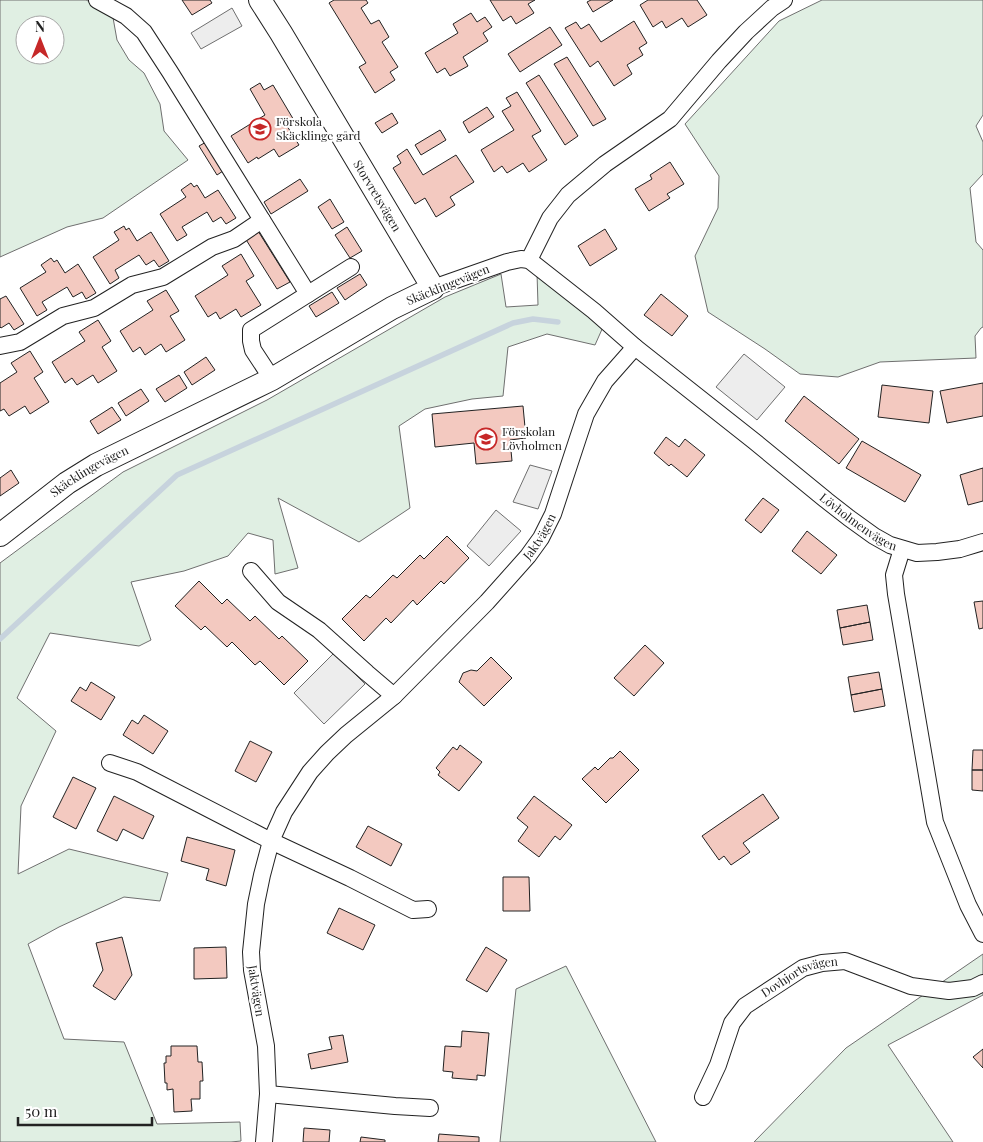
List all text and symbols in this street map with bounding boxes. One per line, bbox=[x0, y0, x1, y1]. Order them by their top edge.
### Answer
north arrow bbox=[15, 15, 65, 65]
text: N bbox=[35, 17, 45, 36]
place label: Förskola Skäcklinge gård bbox=[276, 113, 361, 143]
school or university icon: Förskola Skäcklinge gård bbox=[248, 117, 272, 141]
street label: Storvretsvägen bbox=[350, 157, 405, 234]
street label: Skäcklingevägen bbox=[404, 260, 492, 308]
place label: Förskolan Lövholmen bbox=[502, 423, 562, 453]
school or university icon: Förskolan Lövholmen bbox=[474, 427, 498, 451]
street label: Skäcklingevägen bbox=[46, 441, 131, 500]
street label: Lövholmenvägen bbox=[817, 489, 899, 554]
street label: Jaktvägen bbox=[518, 510, 559, 564]
street label: Dovhjortsvägen bbox=[758, 953, 838, 1000]
street label: Jaktvägen bbox=[245, 963, 269, 1018]
scale bar bbox=[18, 1094, 151, 1126]
text: 50 m bbox=[25, 1101, 58, 1121]

